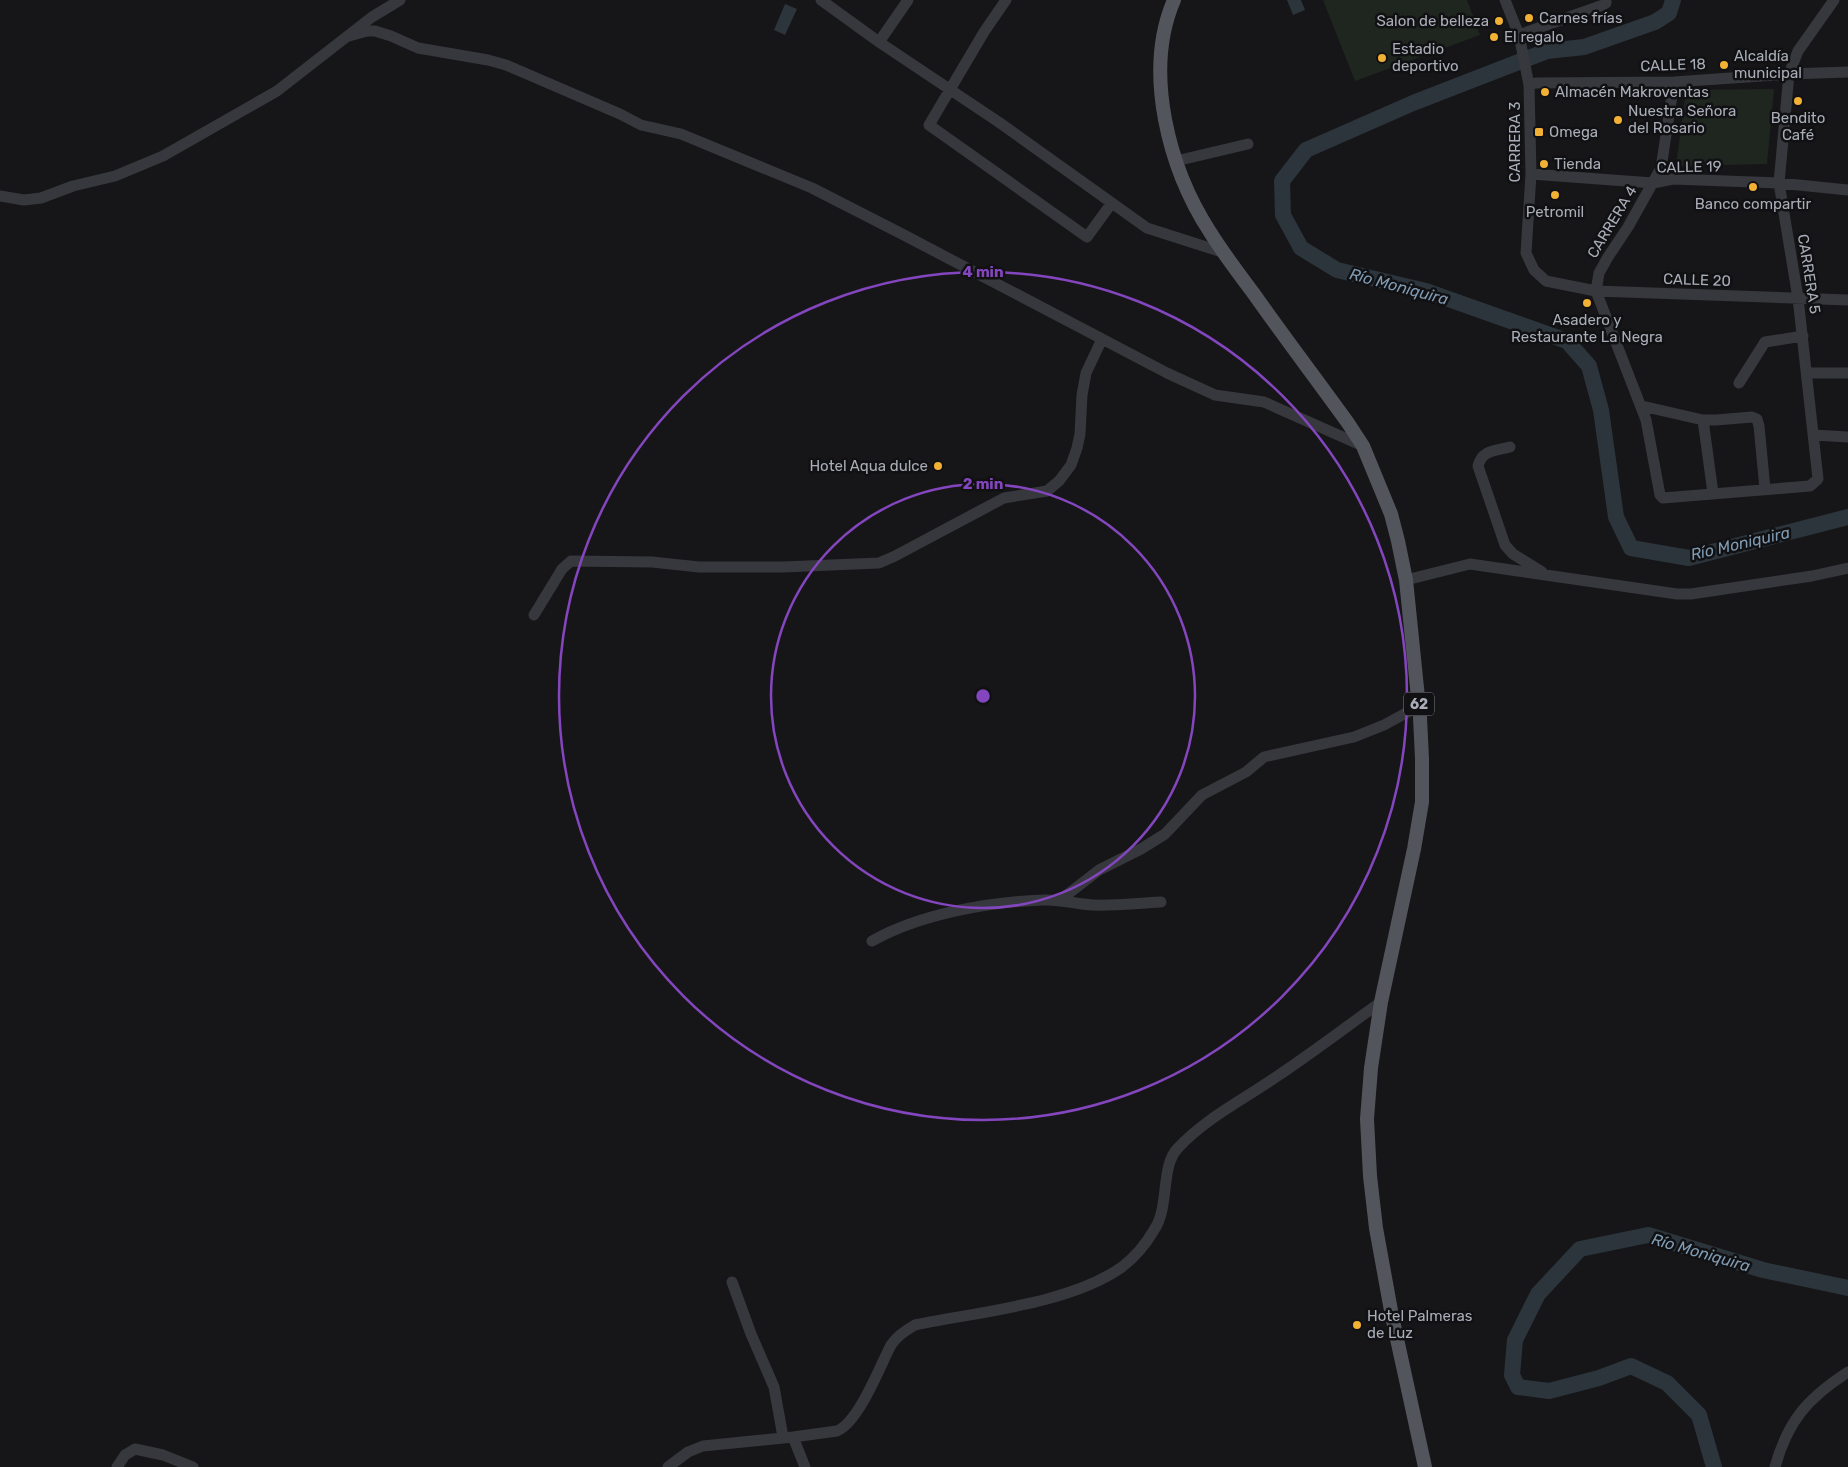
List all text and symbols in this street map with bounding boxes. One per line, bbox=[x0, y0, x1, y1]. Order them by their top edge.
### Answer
place label: Carnes frías bbox=[1539, 9, 1623, 27]
place label: Salon de belleza bbox=[1376, 12, 1489, 30]
marker: Carnes frías bbox=[1523, 12, 1535, 24]
marker: Salon de belleza bbox=[1493, 15, 1505, 27]
place label: El regalo bbox=[1504, 28, 1564, 46]
marker: El regalo bbox=[1488, 31, 1500, 43]
place label: Estadio deportivo bbox=[1392, 40, 1459, 75]
place label: Alcaldía municipal bbox=[1734, 47, 1802, 82]
marker: Estadio deportivo bbox=[1376, 52, 1388, 64]
street label: CALLE 18 bbox=[1640, 55, 1706, 75]
marker: Alcaldía municipal bbox=[1718, 59, 1730, 71]
place label: Almacén Makroventas bbox=[1555, 83, 1709, 101]
marker: Almacén Makroventas bbox=[1539, 86, 1551, 98]
marker: Bendito Café bbox=[1792, 95, 1804, 107]
street label: CARRERA 3 bbox=[1506, 102, 1524, 182]
place label: Nuestra Señora del Rosario bbox=[1628, 102, 1736, 137]
place label: Bendito Café bbox=[1771, 109, 1825, 144]
marker: Nuestra Señora del Rosario bbox=[1612, 114, 1624, 126]
place label: Omega bbox=[1549, 123, 1598, 141]
marker: Omega bbox=[1533, 126, 1545, 138]
place label: Tienda bbox=[1554, 155, 1601, 173]
street label: CALLE 19 bbox=[1656, 157, 1722, 177]
marker: Tienda bbox=[1538, 158, 1550, 170]
marker: Banco compartir bbox=[1747, 181, 1759, 193]
street label: CARRERA 4 bbox=[1583, 183, 1641, 261]
marker: Petromil bbox=[1549, 189, 1561, 201]
place label: Banco compartir bbox=[1695, 195, 1811, 213]
place label: Petromil bbox=[1526, 203, 1584, 221]
street label: CARRERA 5 bbox=[1794, 233, 1824, 315]
text: 4 min bbox=[962, 263, 1004, 281]
water label: Río Moniquira bbox=[1347, 264, 1450, 309]
street label: CALLE 20 bbox=[1663, 270, 1731, 290]
marker: Asadero y Restaurante La Negra bbox=[1581, 297, 1593, 309]
place label: Asadero y Restaurante La Negra bbox=[1511, 311, 1663, 346]
place label: Hotel Aqua dulce bbox=[809, 457, 928, 475]
marker: Hotel Aqua dulce bbox=[932, 460, 944, 472]
text: 2 min bbox=[963, 475, 1003, 493]
water label: Río Moniquira bbox=[1689, 523, 1792, 564]
centre of rings bbox=[974, 687, 992, 705]
road number: 62 bbox=[1404, 692, 1434, 716]
water label: Río Moniquira bbox=[1649, 1229, 1752, 1276]
place label: Hotel Palmeras de Luz bbox=[1367, 1307, 1473, 1342]
marker: Hotel Palmeras de Luz bbox=[1351, 1319, 1363, 1331]

